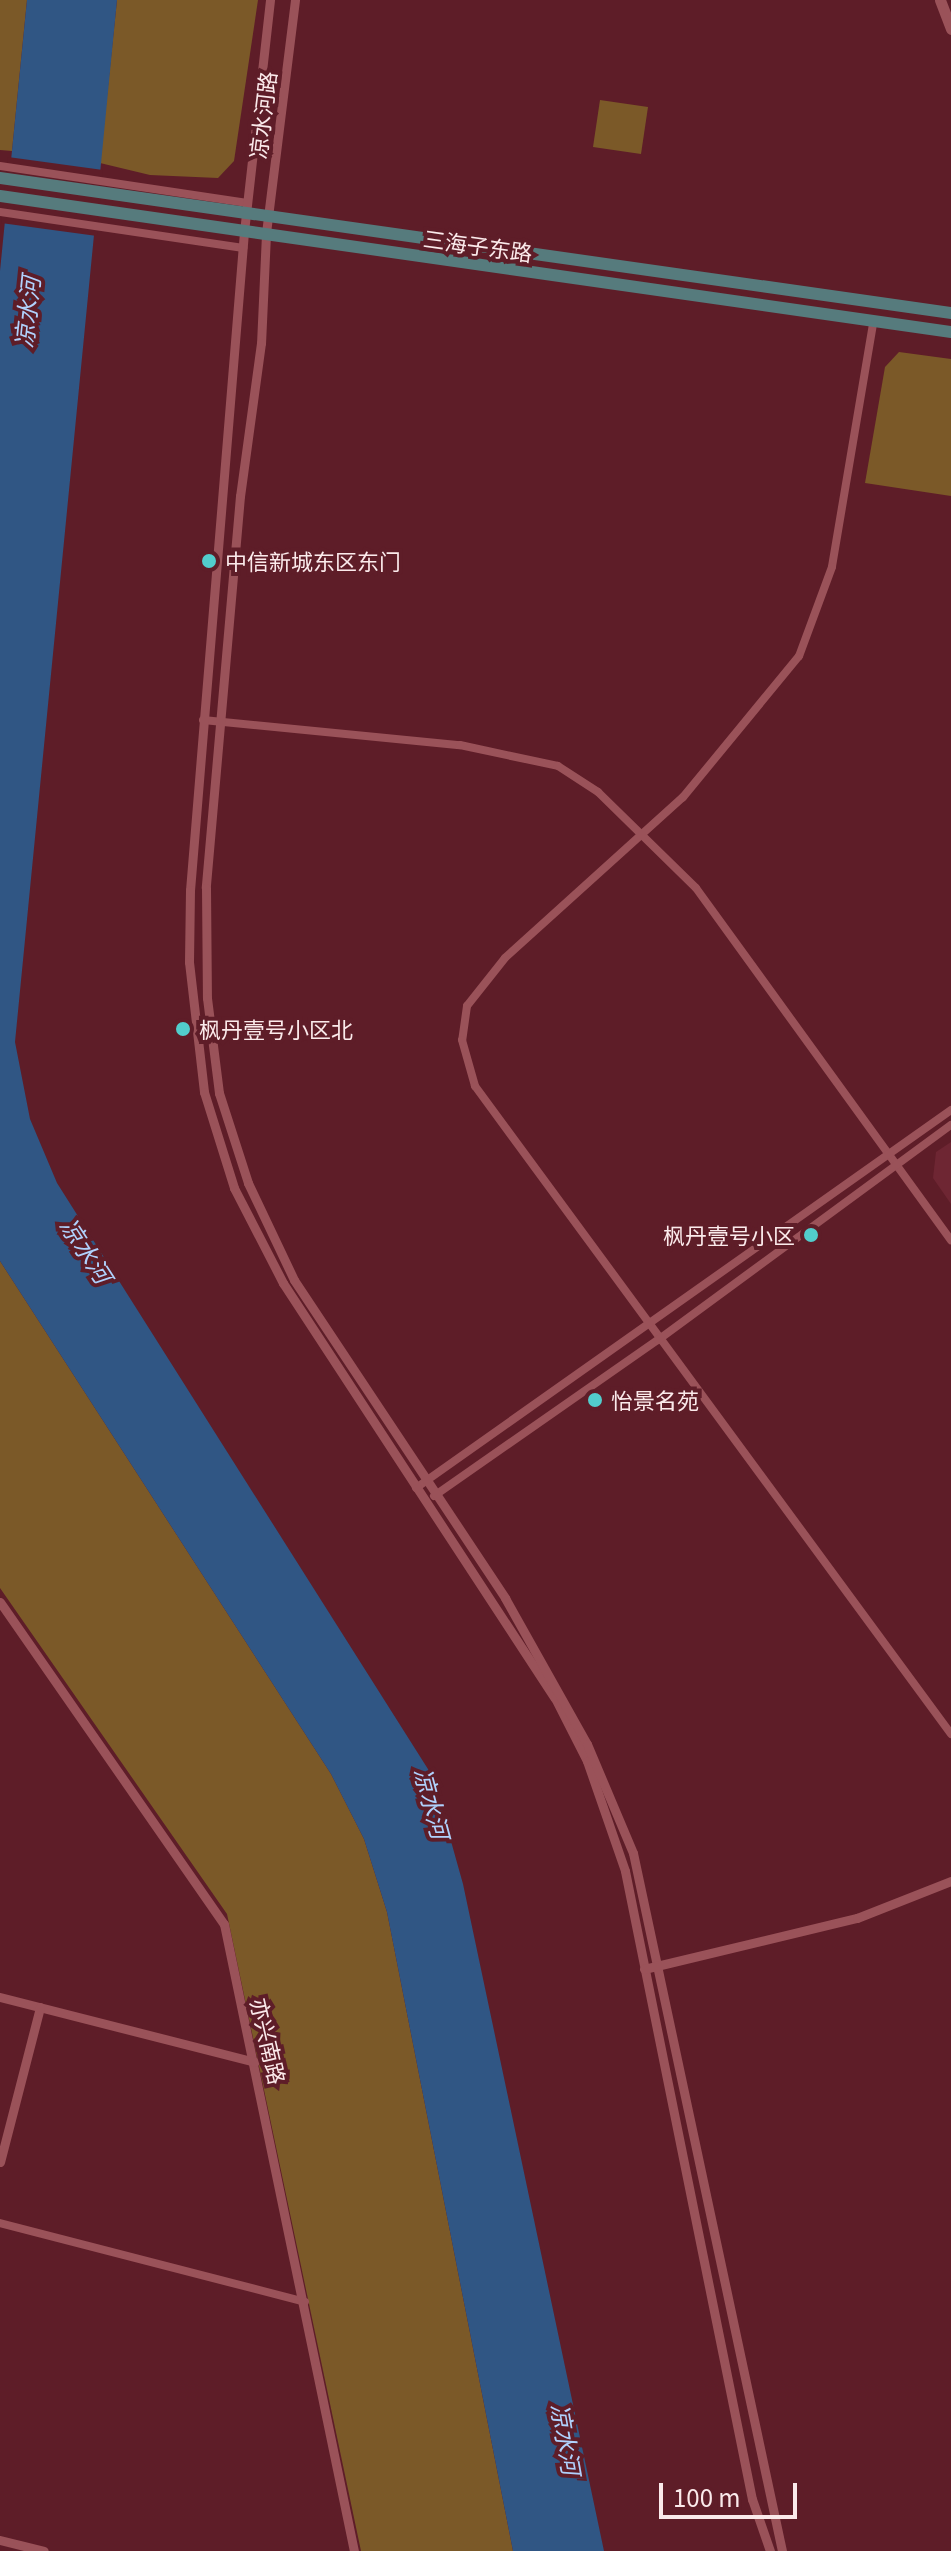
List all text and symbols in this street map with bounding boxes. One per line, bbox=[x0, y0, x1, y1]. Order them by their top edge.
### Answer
street label: 凉水河路 bbox=[244, 70, 280, 160]
street label: 三海子东路 bbox=[422, 224, 534, 266]
water label: 凉水河 bbox=[8, 275, 44, 349]
place label: 中信新城东区东门 bbox=[225, 548, 401, 574]
marker: 中信新城东区东门 bbox=[200, 552, 218, 570]
place label: 枫丹壹号小区北 bbox=[199, 1016, 353, 1042]
marker: 枫丹壹号小区北 bbox=[174, 1020, 192, 1038]
water label: 凉水河 bbox=[55, 1212, 119, 1288]
place label: 枫丹壹号小区 bbox=[663, 1222, 795, 1248]
marker: 枫丹壹号小区 bbox=[802, 1226, 820, 1244]
place label: 怡景名苑 bbox=[611, 1387, 699, 1413]
marker: 怡景名苑 bbox=[586, 1391, 604, 1409]
water label: 凉水河 bbox=[410, 1764, 456, 1842]
street label: 亦兴南路 bbox=[246, 1995, 292, 2087]
water label: 凉水河 bbox=[547, 2401, 587, 2477]
scale bar bbox=[663, 2467, 801, 2517]
text: 100 m bbox=[673, 2479, 741, 2514]

